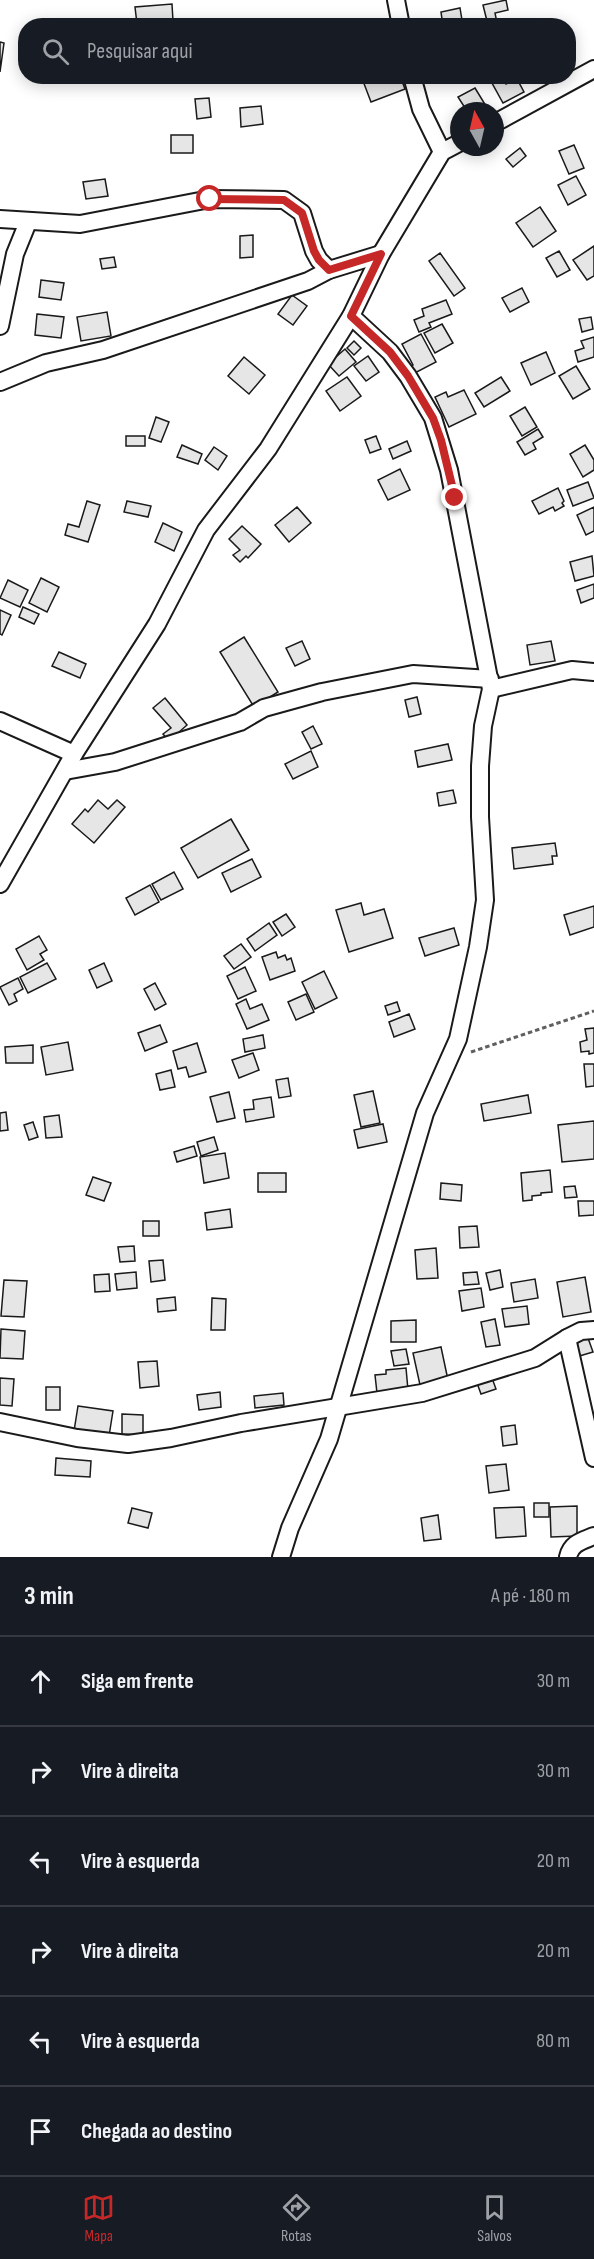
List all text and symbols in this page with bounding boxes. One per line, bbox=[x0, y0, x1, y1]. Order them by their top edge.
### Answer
search box bbox=[18, 18, 576, 84]
icon: search bbox=[39, 35, 72, 68]
text: Pesquisar aqui bbox=[87, 38, 192, 65]
north arrow bbox=[450, 102, 504, 156]
route start bbox=[196, 185, 222, 211]
route end bbox=[441, 484, 467, 510]
text: 3 min bbox=[24, 1581, 74, 1612]
text: A pé · 180 m bbox=[491, 1584, 570, 1608]
icon: ahead bbox=[24, 1665, 57, 1698]
text: Siga em frente bbox=[81, 1668, 194, 1695]
text: 30 m bbox=[537, 1669, 570, 1693]
icon: right bbox=[24, 1755, 57, 1788]
text: Vire à direita bbox=[81, 1758, 179, 1785]
text: 30 m bbox=[537, 1759, 570, 1783]
icon: left bbox=[24, 1845, 57, 1878]
text: Vire à esquerda bbox=[81, 1848, 200, 1875]
text: 20 m bbox=[537, 1849, 570, 1873]
icon: right bbox=[24, 1935, 57, 1968]
text: Vire à direita bbox=[81, 1938, 179, 1965]
text: 20 m bbox=[537, 1939, 570, 1963]
icon: left bbox=[24, 2025, 57, 2058]
text: Vire à esquerda bbox=[81, 2028, 200, 2055]
text: 80 m bbox=[536, 2029, 570, 2053]
icon: arrive bbox=[24, 2115, 57, 2148]
text: Chegada ao destino bbox=[81, 2118, 232, 2145]
tab: Mapa bbox=[82, 2191, 115, 2246]
tab: Rotas bbox=[280, 2191, 313, 2246]
tab: Salvos bbox=[477, 2191, 512, 2246]

